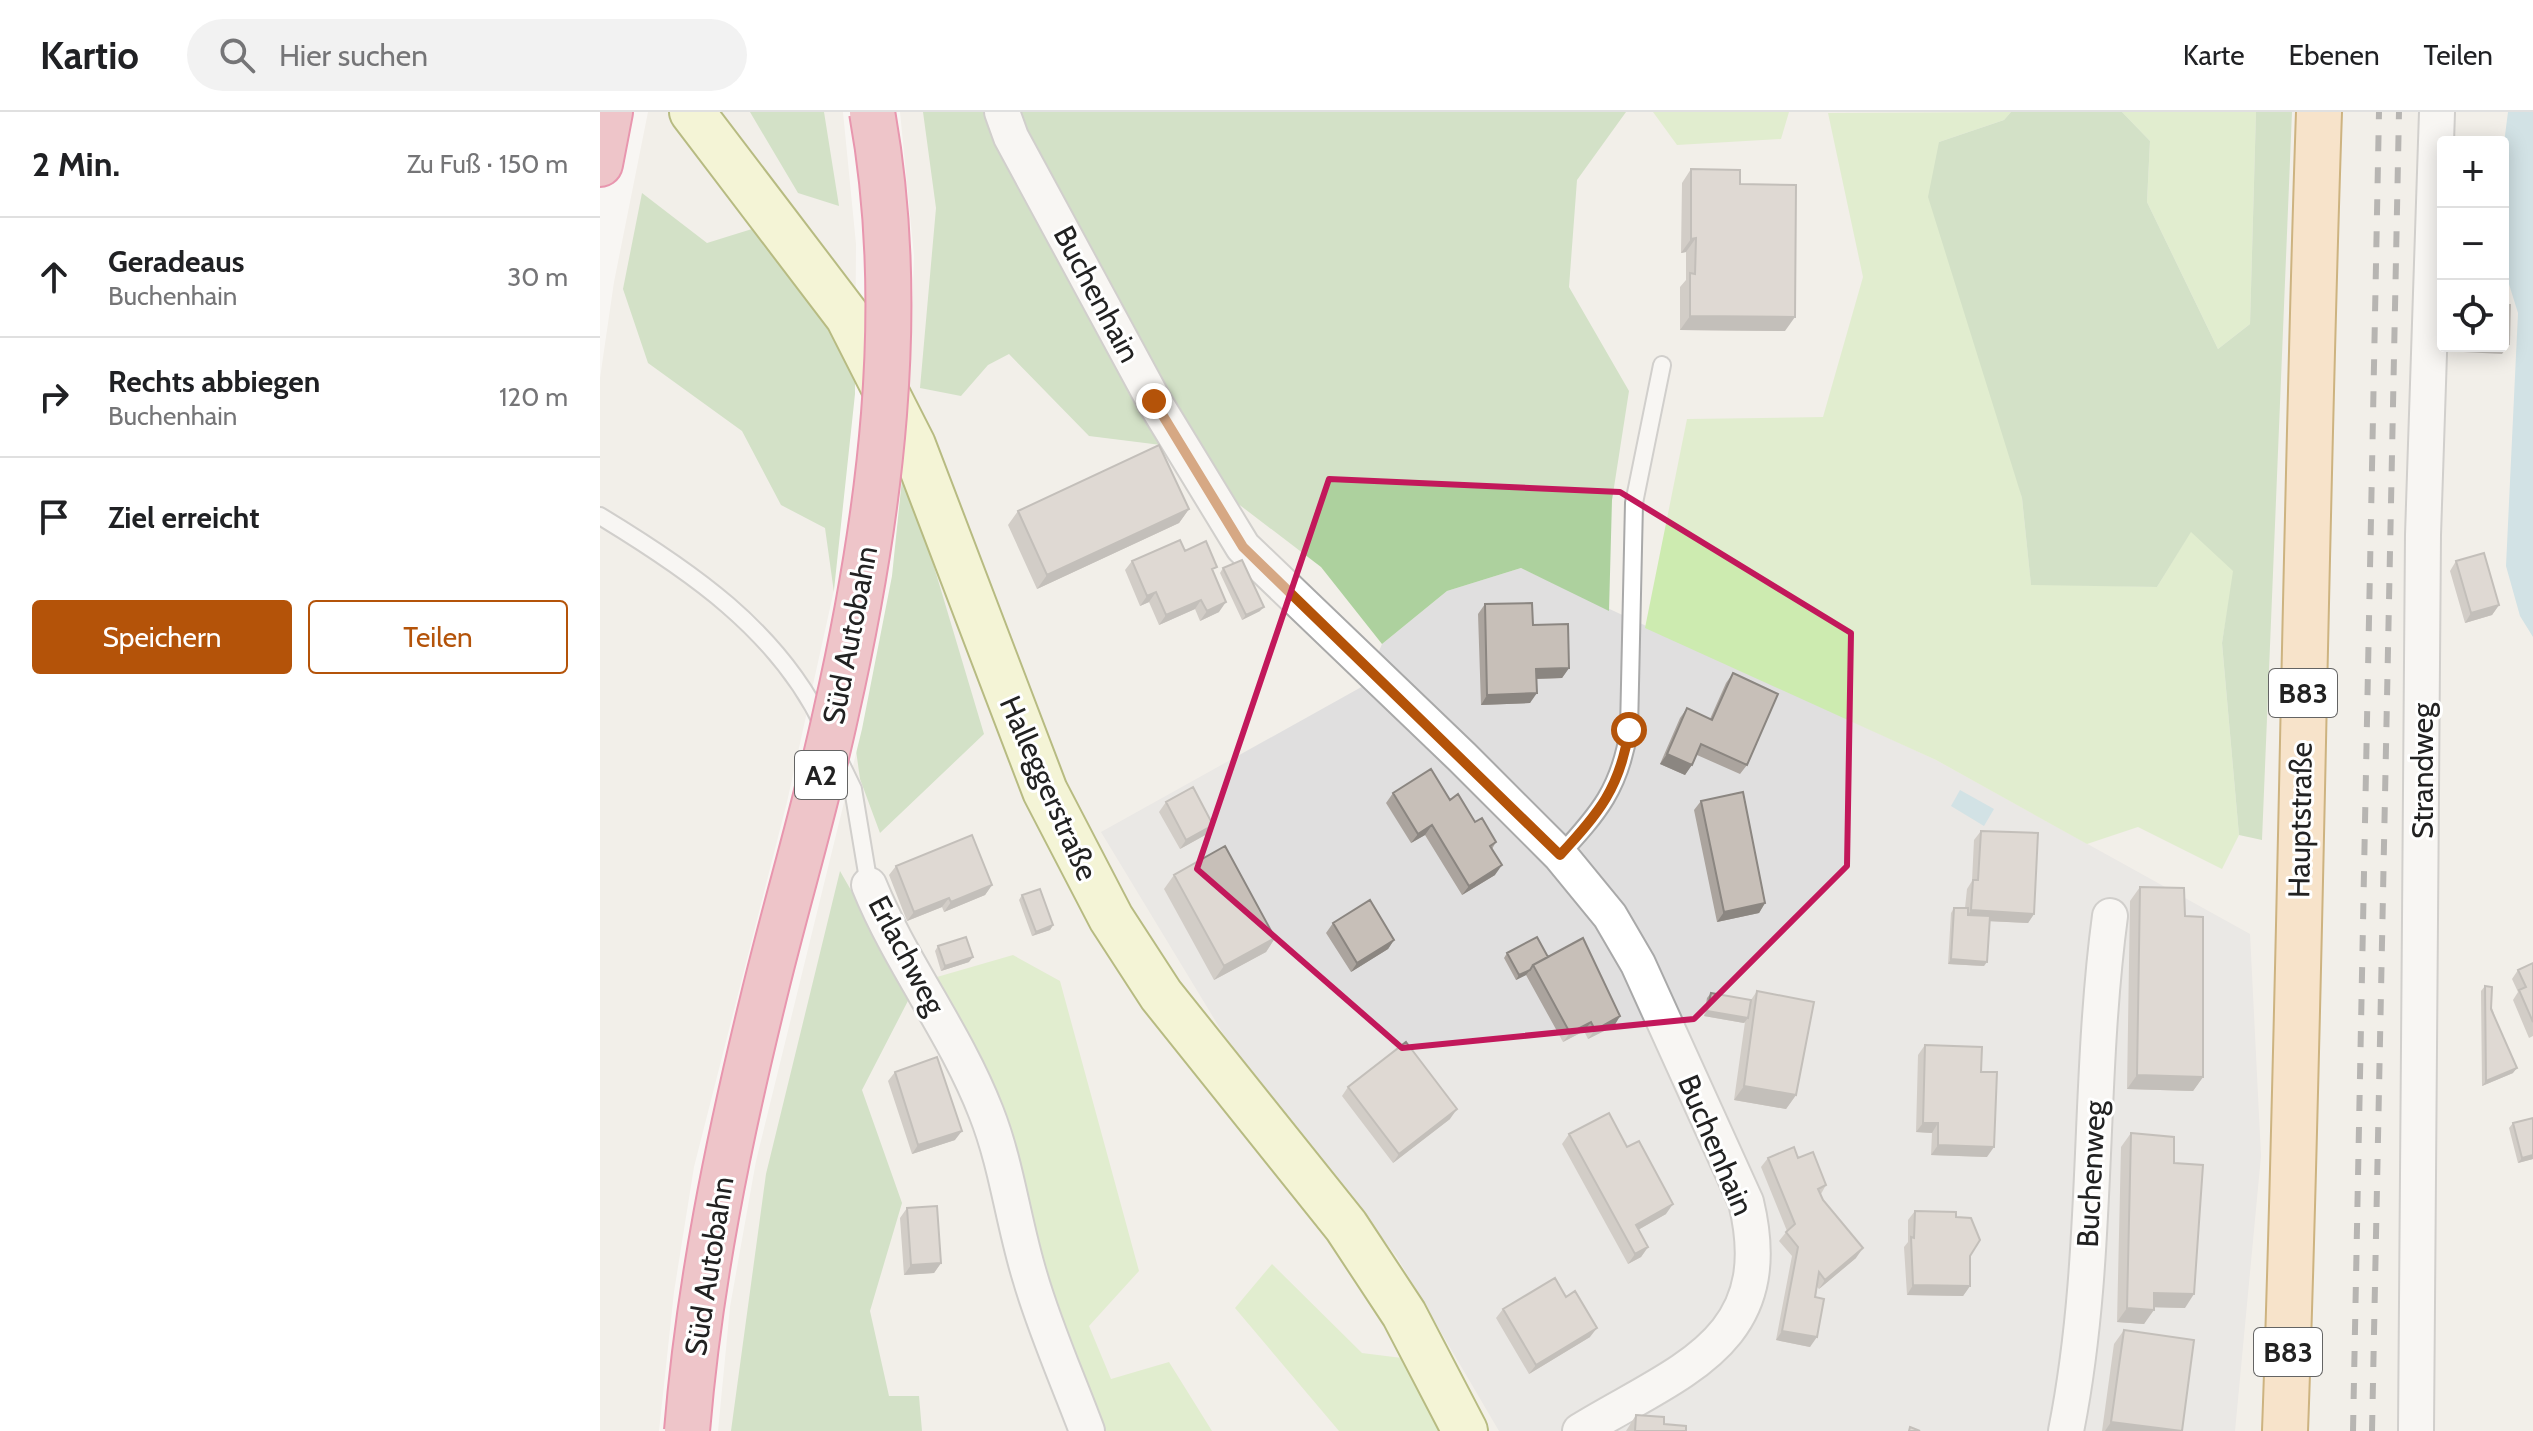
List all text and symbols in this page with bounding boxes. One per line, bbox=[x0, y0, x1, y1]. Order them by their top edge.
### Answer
search box bbox=[187, 19, 747, 91]
text: Kartio bbox=[40, 32, 139, 79]
icon: search bbox=[215, 33, 259, 77]
text: Hier suchen bbox=[279, 37, 428, 74]
text: Karte bbox=[2183, 38, 2245, 72]
text: Ebenen bbox=[2289, 38, 2380, 72]
text: Teilen bbox=[2424, 38, 2493, 72]
map controls bbox=[2437, 136, 2509, 352]
button: + bbox=[2437, 136, 2509, 208]
text: 2 Min. bbox=[32, 143, 120, 185]
text: Zu Fuß · 150 m bbox=[407, 148, 568, 180]
button: − bbox=[2437, 208, 2509, 280]
street label: Buchenhain bbox=[1046, 219, 1148, 369]
text: Geradeaus bbox=[108, 243, 245, 280]
icon: ahead bbox=[32, 255, 76, 299]
text: 30 m bbox=[507, 261, 568, 293]
text: Buchenhain bbox=[108, 280, 237, 312]
button: locate bbox=[2437, 280, 2509, 352]
text: Rechts abbiegen bbox=[108, 363, 320, 400]
icon: right bbox=[32, 375, 76, 419]
text: 120 m bbox=[499, 381, 568, 413]
route end bbox=[1136, 383, 1172, 419]
text: Buchenhain bbox=[108, 400, 237, 432]
icon: arrive bbox=[32, 495, 76, 539]
text: Ziel erreicht bbox=[108, 499, 259, 536]
street label: Süd Autobahn bbox=[815, 543, 885, 727]
button: Speichern bbox=[32, 600, 292, 674]
button: Teilen bbox=[308, 600, 568, 674]
road number: B83 bbox=[2269, 669, 2337, 717]
street label: Halleggerstraße bbox=[992, 690, 1106, 886]
street label: Strandweg bbox=[2404, 702, 2441, 839]
route start bbox=[1611, 712, 1647, 748]
street label: Hauptstraße bbox=[2280, 742, 2320, 898]
road number: A2 bbox=[795, 751, 847, 799]
street label: Erlachweg bbox=[860, 889, 954, 1022]
street label: Buchenhain bbox=[1670, 1069, 1762, 1221]
street label: Buchenweg bbox=[2069, 1099, 2113, 1248]
street label: Süd Autobahn bbox=[677, 1174, 741, 1358]
road number: B83 bbox=[2254, 1328, 2322, 1376]

